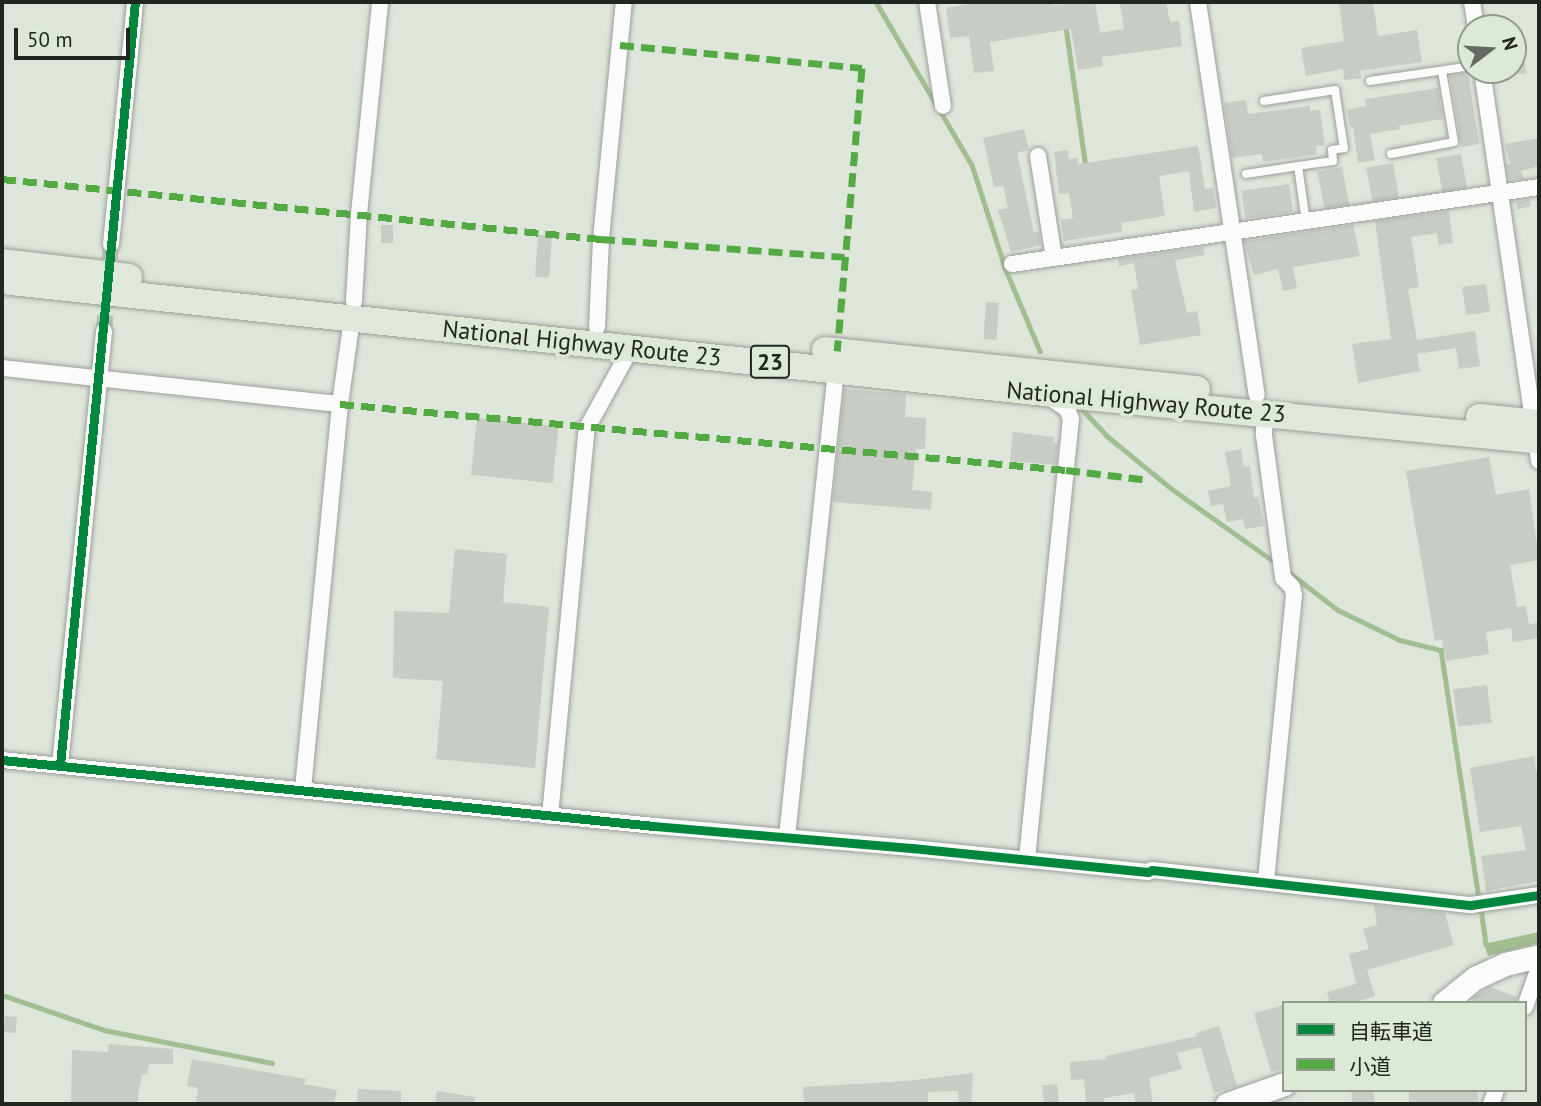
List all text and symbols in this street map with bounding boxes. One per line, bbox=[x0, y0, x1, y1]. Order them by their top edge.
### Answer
scale bar bbox=[18, 14, 133, 58]
north arrow bbox=[1457, 14, 1527, 84]
text: 50 m bbox=[27, 26, 73, 53]
text: N bbox=[1497, 34, 1523, 53]
street label: National Highway Route 23 bbox=[441, 314, 723, 372]
road number: 23 bbox=[749, 342, 791, 382]
street label: National Highway Route 23 bbox=[1005, 375, 1287, 429]
legend bbox=[1282, 1001, 1527, 1092]
text: 自転車道 bbox=[1349, 1018, 1433, 1045]
text: 小道 bbox=[1349, 1053, 1391, 1080]

